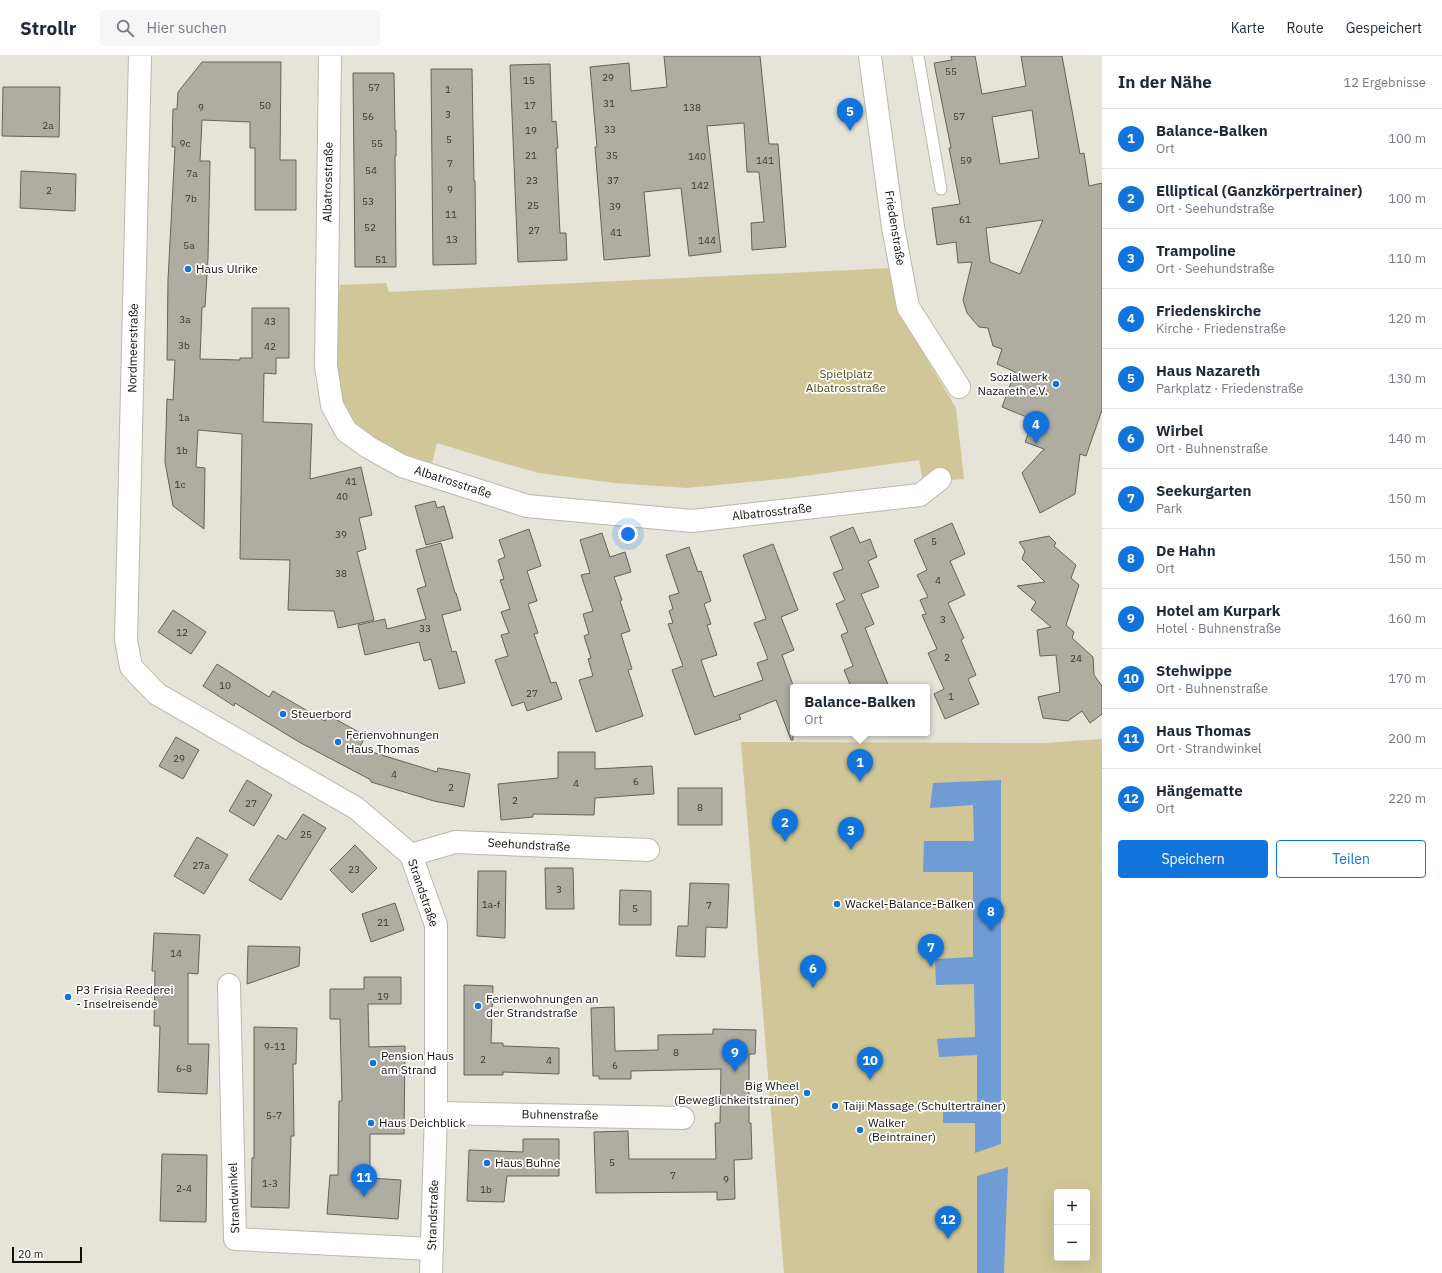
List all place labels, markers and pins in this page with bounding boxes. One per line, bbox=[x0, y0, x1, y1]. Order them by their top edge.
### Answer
pin: 5 bbox=[837, 98, 863, 131]
place label: Haus Ulrike bbox=[196, 261, 258, 276]
marker: Haus Ulrike bbox=[183, 264, 193, 274]
place label: Sozialwerk Nazareth e.V. bbox=[978, 369, 1049, 398]
marker: Sozialwerk Nazareth e.V. bbox=[1051, 379, 1061, 389]
pin: 4 bbox=[1023, 411, 1049, 444]
place label: Steuerbord bbox=[291, 706, 352, 721]
marker: Steuerbord bbox=[278, 709, 288, 719]
place label: Ferienvohnungen Haus Thomas bbox=[346, 727, 439, 756]
marker: Ferienvohnungen Haus Thomas bbox=[333, 737, 343, 747]
pin: 1 bbox=[847, 749, 873, 782]
pin: 2 bbox=[772, 809, 798, 842]
pin: 3 bbox=[838, 817, 864, 850]
place label: Wackel-Balance-Balken bbox=[845, 896, 974, 911]
pin: 8 bbox=[978, 898, 1004, 931]
marker: Wackel-Balance-Balken bbox=[832, 899, 842, 909]
pin: 7 bbox=[918, 934, 944, 967]
pin: 6 bbox=[800, 955, 826, 988]
place label: P3 Frisia Reederei - Inselreisende bbox=[76, 982, 173, 1011]
place label: Ferienwohnungen an der Strandstraße bbox=[486, 991, 599, 1020]
marker: P3 Frisia Reederei - Inselreisende bbox=[63, 992, 73, 1002]
marker: Ferienwohnungen an der Strandstraße bbox=[473, 1001, 483, 1011]
pin: 9 bbox=[722, 1039, 748, 1072]
pin: 10 bbox=[857, 1047, 883, 1080]
place label: Pension Haus am Strand bbox=[381, 1048, 454, 1077]
marker: Pension Haus am Strand bbox=[368, 1058, 378, 1068]
place label: Big Wheel (Beweglichkeitstrainer) bbox=[674, 1078, 799, 1107]
marker: Big Wheel (Beweglichkeitstrainer) bbox=[802, 1088, 812, 1098]
place label: Taiji Massage (Schultertrainer) bbox=[843, 1098, 1006, 1113]
marker: Taiji Massage (Schultertrainer) bbox=[830, 1101, 840, 1111]
place label: Haus Deichblick bbox=[379, 1115, 466, 1130]
place label: Walker (Beintrainer) bbox=[868, 1115, 936, 1144]
marker: Haus Deichblick bbox=[366, 1118, 376, 1128]
marker: Walker (Beintrainer) bbox=[855, 1125, 865, 1135]
place label: Haus Buhne bbox=[495, 1155, 561, 1170]
marker: Haus Buhne bbox=[482, 1158, 492, 1168]
pin: 11 bbox=[351, 1164, 377, 1197]
pin: 12 bbox=[935, 1206, 961, 1239]

